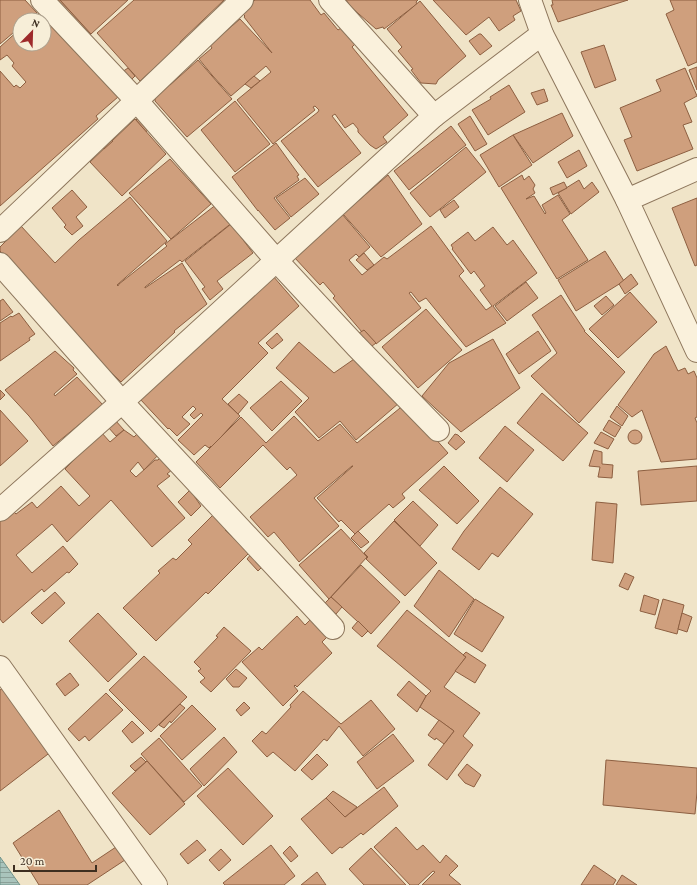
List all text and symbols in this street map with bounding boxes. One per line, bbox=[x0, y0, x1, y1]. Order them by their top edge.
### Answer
north arrow bbox=[12, 12, 52, 52]
text: N bbox=[30, 16, 42, 30]
scale bar bbox=[14, 847, 96, 873]
text: 20 m bbox=[20, 854, 45, 868]

